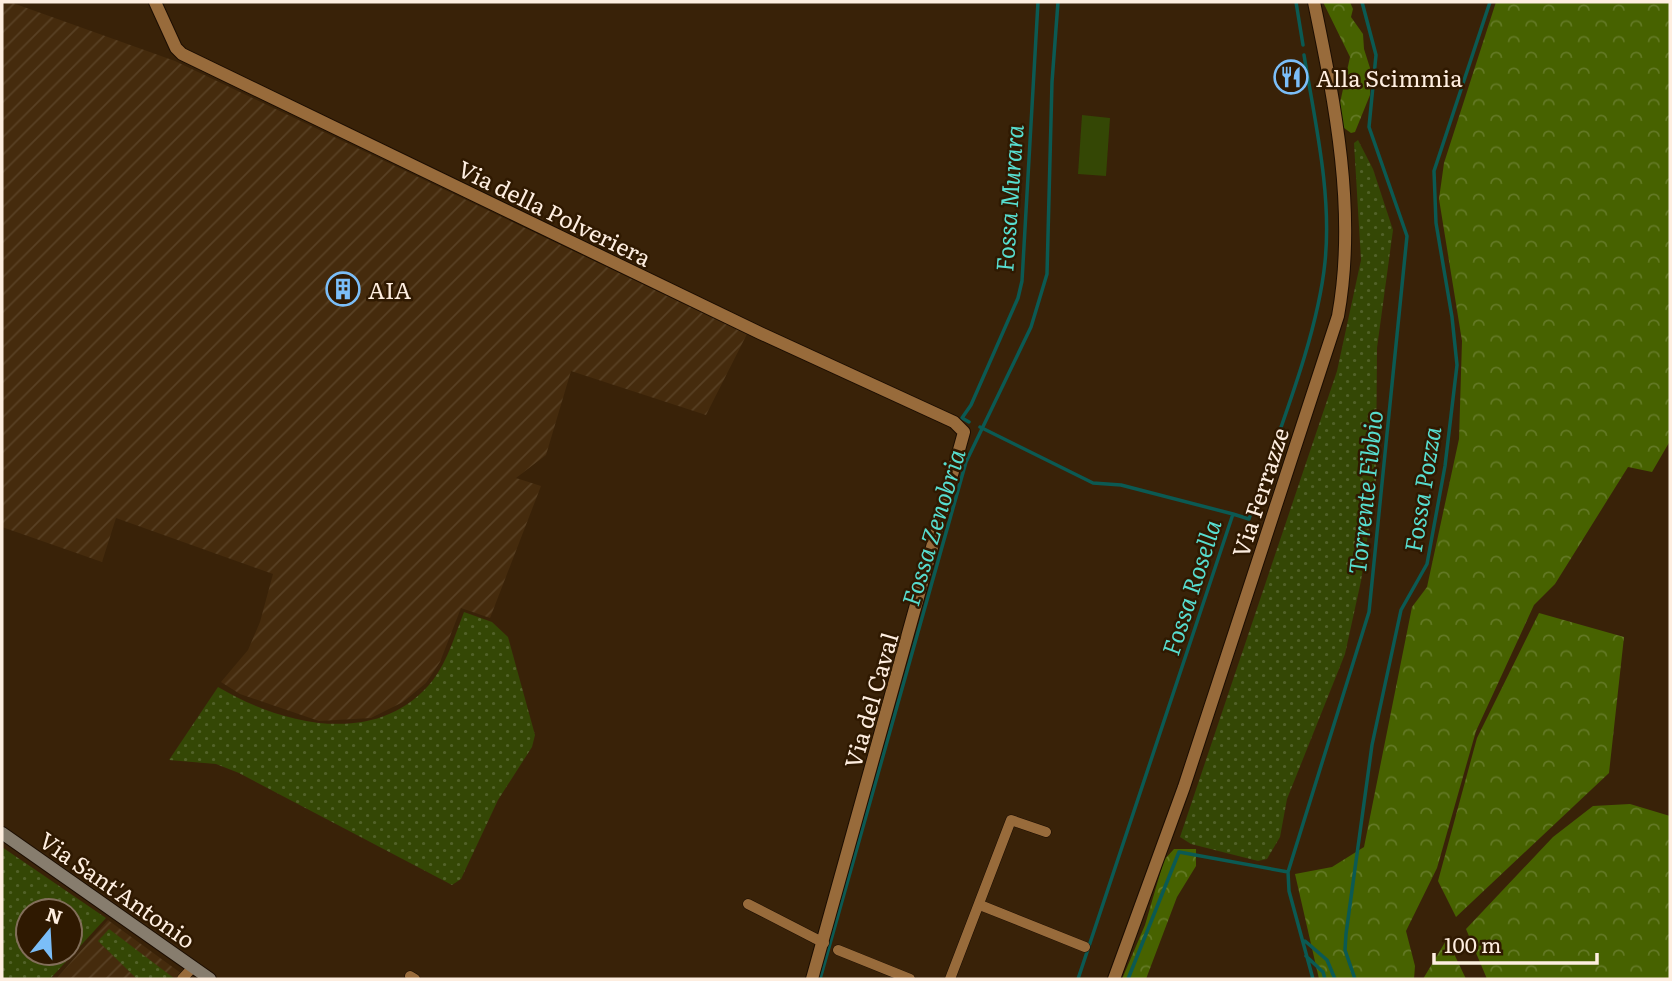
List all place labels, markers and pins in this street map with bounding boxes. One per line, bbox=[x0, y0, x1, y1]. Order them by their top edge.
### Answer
restaurant icon: Alla Scimmia bbox=[1272, 58, 1310, 96]
place label: Alla Scimmia bbox=[1316, 60, 1463, 94]
building icon: AIA bbox=[324, 270, 362, 308]
place label: AIA bbox=[368, 272, 411, 306]

